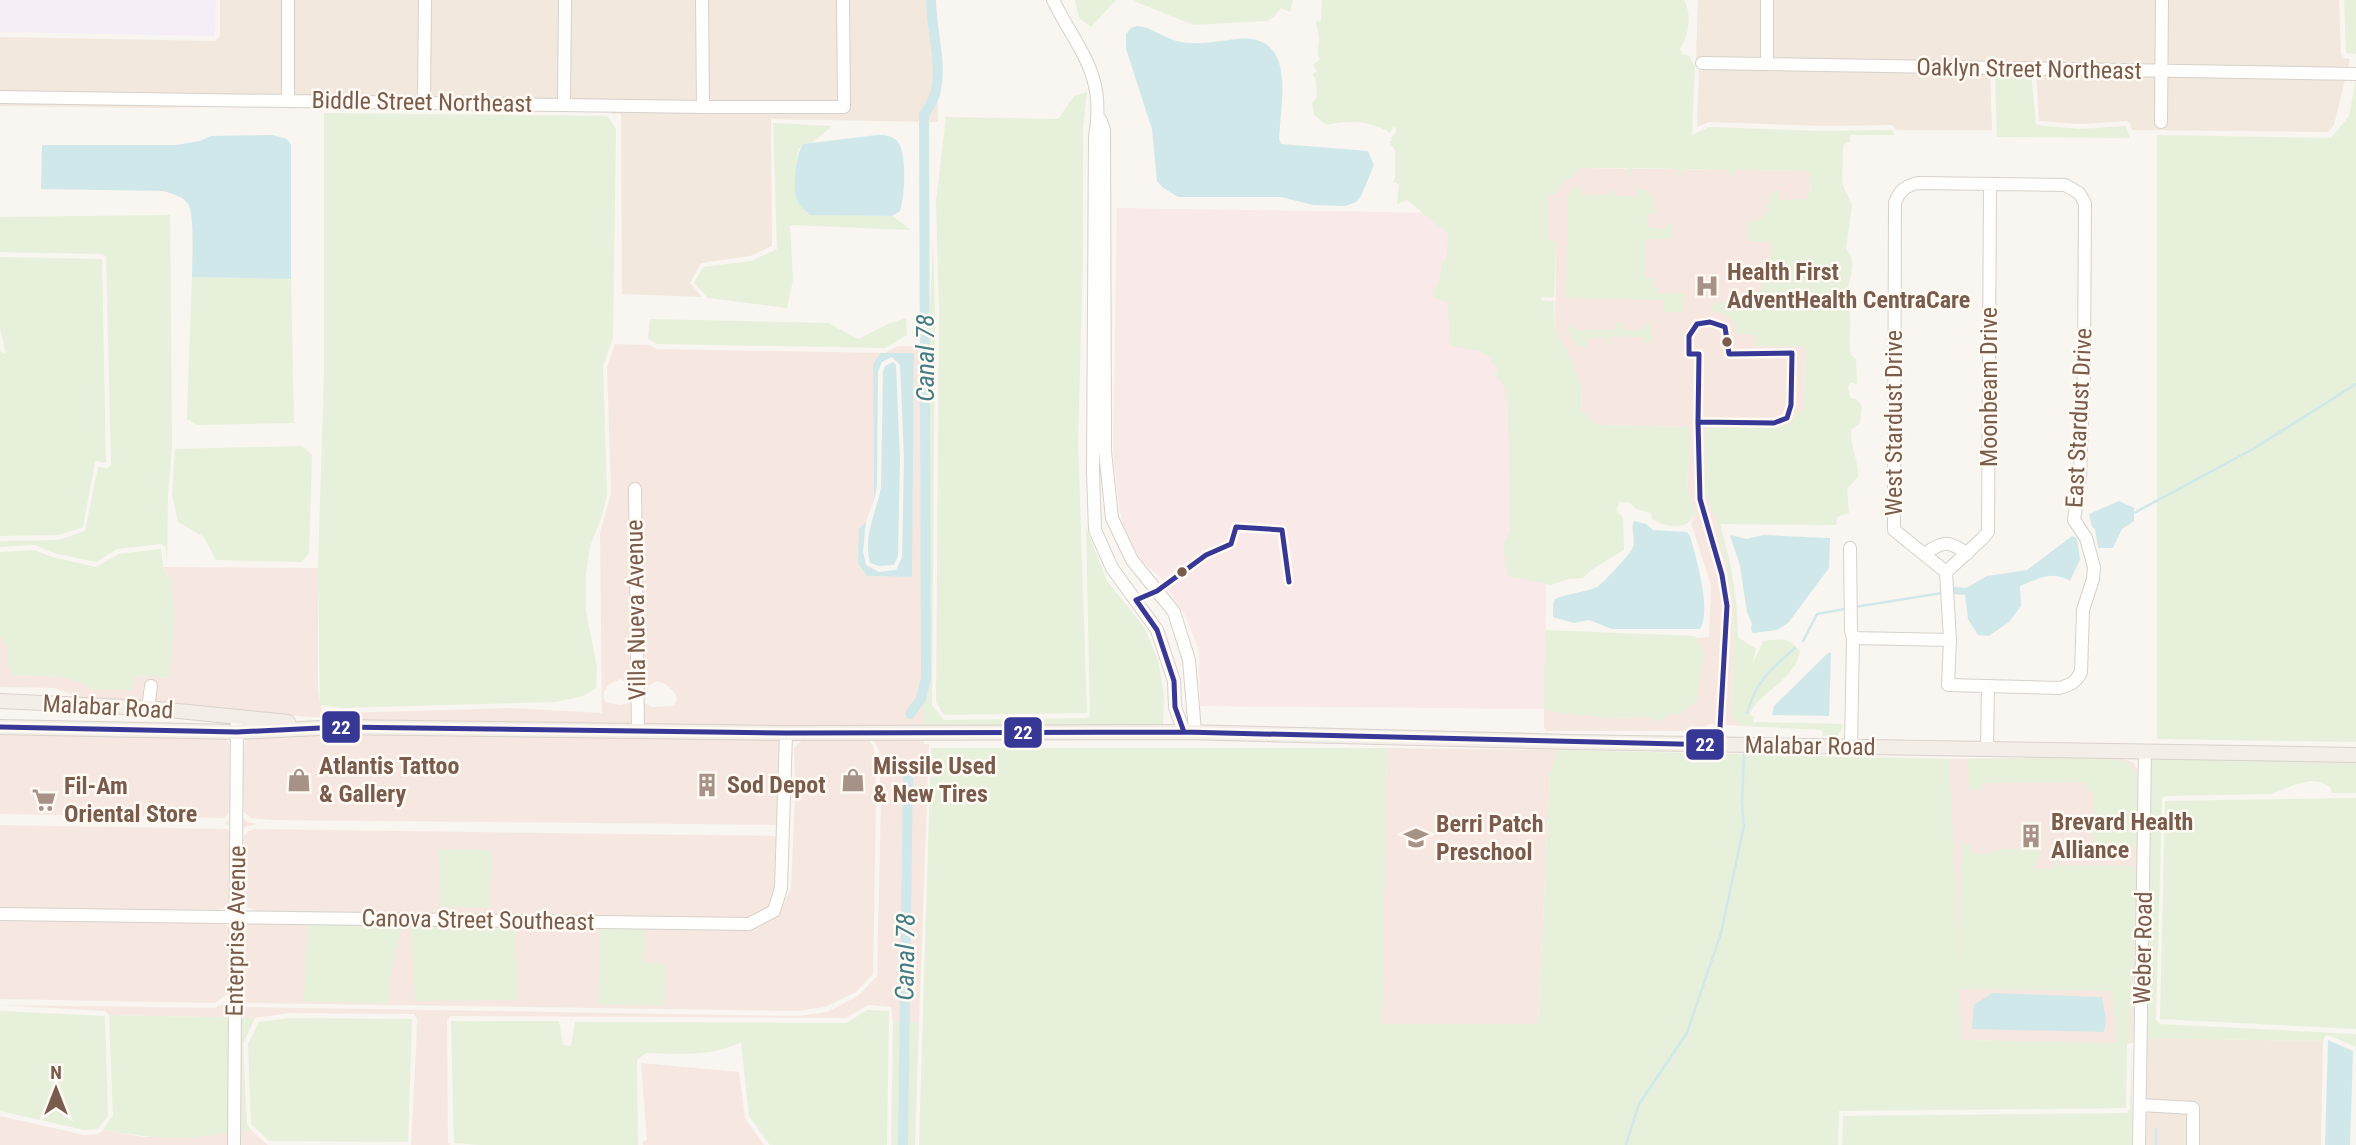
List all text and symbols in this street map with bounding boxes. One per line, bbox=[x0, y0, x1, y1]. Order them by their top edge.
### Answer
street label: Oaklyn Street Northeast bbox=[1916, 53, 2142, 85]
street label: Biddle Street Northeast bbox=[311, 86, 533, 118]
place label: Health First AdventHealth CentraCare bbox=[1727, 258, 1970, 314]
hospital icon: Health First AdventHealth CentraCare bbox=[1693, 272, 1721, 300]
street label: Moonbeam Drive bbox=[1975, 307, 2003, 467]
water label: Canal 78 bbox=[910, 314, 940, 402]
street label: East Stardust Drive bbox=[2060, 327, 2098, 509]
street label: West Stardust Drive bbox=[1880, 330, 1908, 516]
unlabelled marker bbox=[1720, 335, 1734, 349]
street label: Villa Nueva Avenue bbox=[620, 519, 652, 701]
unlabelled marker bbox=[1175, 565, 1189, 579]
street label: Malabar Road bbox=[42, 690, 174, 724]
line badge: 22 bbox=[321, 710, 361, 744]
text: 22 bbox=[331, 716, 351, 739]
line badge: 22 bbox=[1003, 716, 1043, 749]
text: 22 bbox=[1013, 721, 1033, 744]
line badge: 22 bbox=[1685, 728, 1725, 761]
street label: Malabar Road bbox=[1744, 731, 1876, 761]
text: 22 bbox=[1695, 733, 1715, 756]
place label: Atlantis Tattoo & Gallery bbox=[319, 752, 459, 808]
place label: Missile Used & New Tires bbox=[873, 752, 996, 808]
shop icon: Atlantis Tattoo & Gallery bbox=[285, 766, 313, 794]
shop icon: Missile Used & New Tires bbox=[839, 766, 867, 794]
building icon: Sod Depot bbox=[693, 771, 721, 799]
place label: Sod Depot bbox=[727, 771, 826, 799]
place label: Fil-Am Oriental Store bbox=[64, 772, 197, 828]
supermarket icon: Fil-Am Oriental Store bbox=[30, 786, 58, 814]
place label: Brevard Health Alliance bbox=[2051, 808, 2193, 864]
place label: Berri Patch Preschool bbox=[1436, 810, 1543, 866]
building icon: Brevard Health Alliance bbox=[2017, 822, 2045, 850]
school or university icon: Berri Patch Preschool bbox=[1402, 824, 1430, 852]
street label: Enterprise Avenue bbox=[221, 845, 251, 1017]
street label: Weber Road bbox=[2128, 891, 2158, 1005]
street label: Canova Street Southeast bbox=[361, 904, 595, 936]
water label: Canal 78 bbox=[889, 913, 921, 1001]
north arrow bbox=[21, 1054, 91, 1124]
text: N bbox=[50, 1061, 62, 1084]

